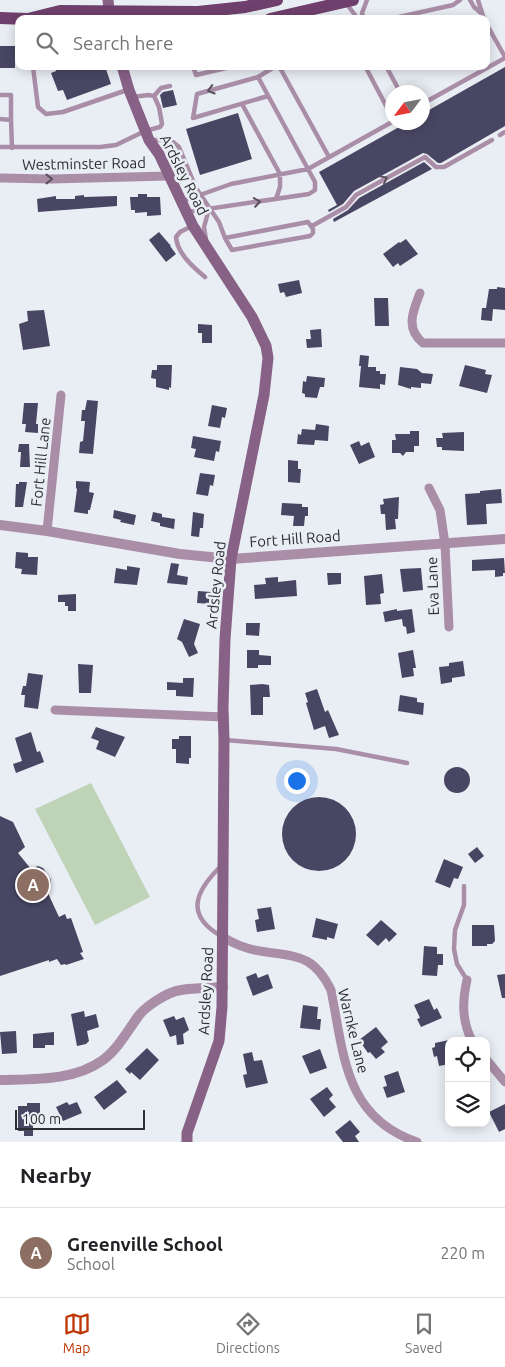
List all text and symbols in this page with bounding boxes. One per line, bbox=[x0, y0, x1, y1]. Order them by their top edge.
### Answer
search box bbox=[15, 15, 490, 70]
icon: search bbox=[33, 29, 61, 57]
text: Search here bbox=[73, 32, 173, 54]
one-way arrow bbox=[207, 84, 215, 94]
north arrow bbox=[385, 85, 430, 130]
street label: Ardsley Road bbox=[157, 132, 212, 218]
street label: Westminster Road bbox=[22, 154, 146, 173]
one-way arrow bbox=[45, 174, 53, 184]
one-way arrow bbox=[379, 176, 388, 186]
one-way arrow bbox=[254, 197, 262, 208]
street label: Fort Hill Lane bbox=[27, 417, 54, 507]
street label: Fort Hill Road bbox=[249, 527, 341, 550]
street label: Ardsley Road bbox=[202, 540, 229, 630]
street label: Eva Lane bbox=[423, 556, 442, 616]
your location bbox=[284, 768, 310, 794]
pin: A bbox=[17, 866, 49, 904]
street label: Ardsley Road bbox=[195, 947, 216, 1035]
street label: Warnke Lane bbox=[335, 987, 372, 1075]
map controls bbox=[445, 1037, 490, 1127]
button: locate bbox=[445, 1037, 490, 1082]
button: layers bbox=[445, 1082, 490, 1127]
scale bar bbox=[15, 1107, 145, 1130]
text: 100 m bbox=[22, 1111, 61, 1127]
text: Nearby bbox=[20, 1163, 91, 1187]
text: Greenville School bbox=[67, 1233, 223, 1255]
text: A bbox=[30, 1244, 42, 1262]
text: 220 m bbox=[440, 1244, 485, 1262]
text: School bbox=[67, 1255, 115, 1273]
tab: Map bbox=[63, 1310, 91, 1356]
tab: Directions bbox=[216, 1310, 280, 1356]
tab: Saved bbox=[405, 1310, 442, 1356]

